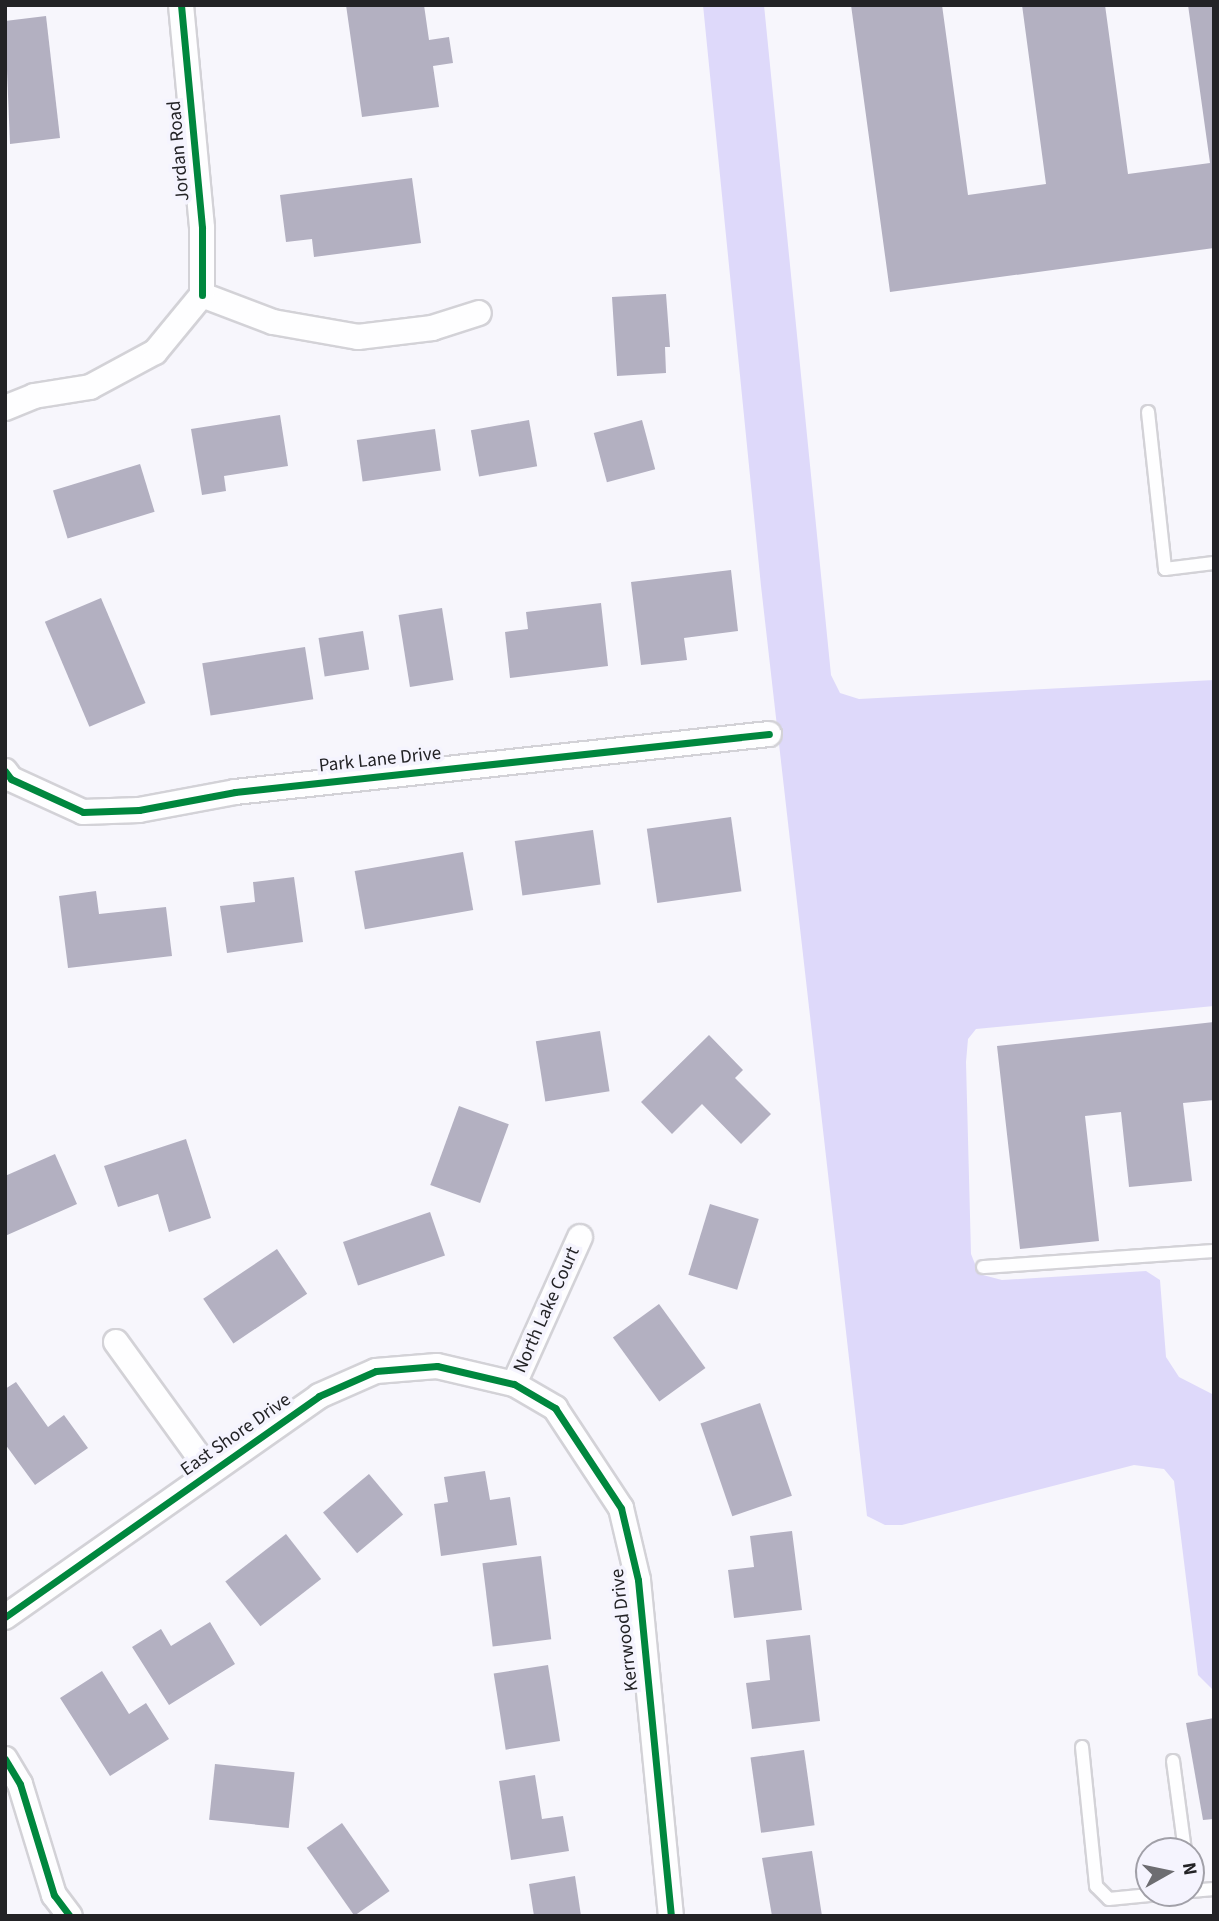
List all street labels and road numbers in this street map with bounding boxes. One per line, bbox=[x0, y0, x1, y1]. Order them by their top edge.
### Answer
street label: Jordan Road bbox=[163, 100, 195, 202]
street label: Park Lane Drive bbox=[318, 742, 442, 778]
street label: North Lake Court bbox=[509, 1244, 585, 1376]
street label: East Shore Drive bbox=[177, 1389, 295, 1481]
street label: Kerrwood Drive bbox=[606, 1567, 644, 1693]

